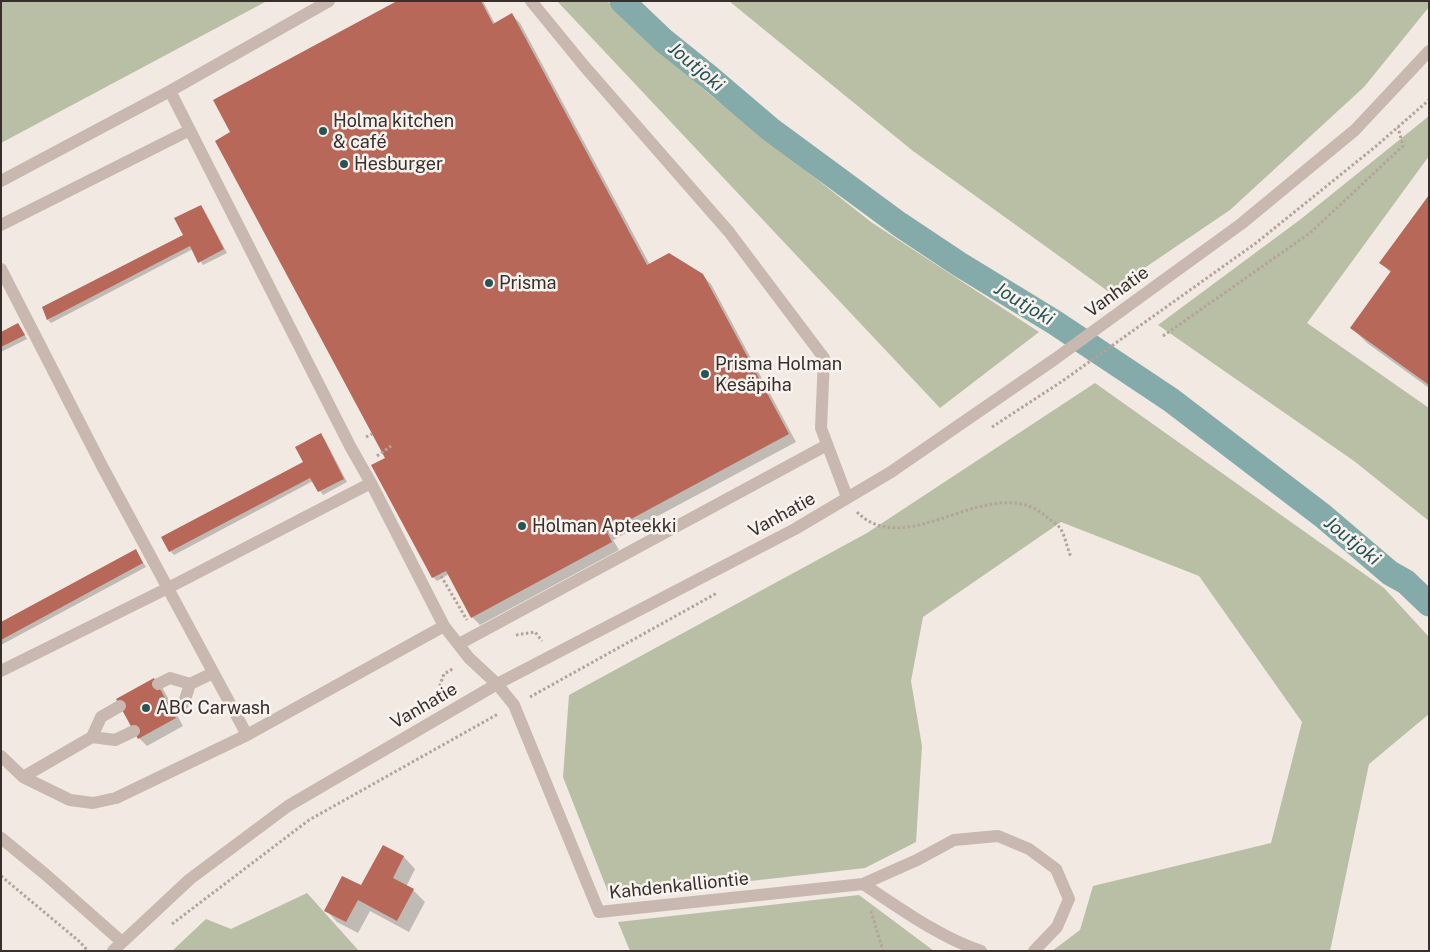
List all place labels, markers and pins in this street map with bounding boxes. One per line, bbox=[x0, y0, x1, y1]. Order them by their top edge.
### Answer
place label: Holma kitchen & café bbox=[333, 110, 454, 152]
marker: Holma kitchen & café bbox=[317, 125, 329, 137]
place label: Hesburger bbox=[354, 153, 443, 175]
marker: Hesburger bbox=[338, 158, 350, 170]
place label: Prisma bbox=[499, 272, 557, 294]
marker: Prisma bbox=[483, 277, 495, 289]
place label: Prisma Holman Kesäpiha bbox=[715, 353, 842, 396]
marker: Prisma Holman Kesäpiha bbox=[699, 368, 711, 380]
place label: Holman Apteekki bbox=[532, 515, 676, 537]
marker: Holman Apteekki bbox=[516, 520, 528, 532]
place label: ABC Carwash bbox=[156, 697, 270, 719]
marker: ABC Carwash bbox=[140, 702, 152, 714]

